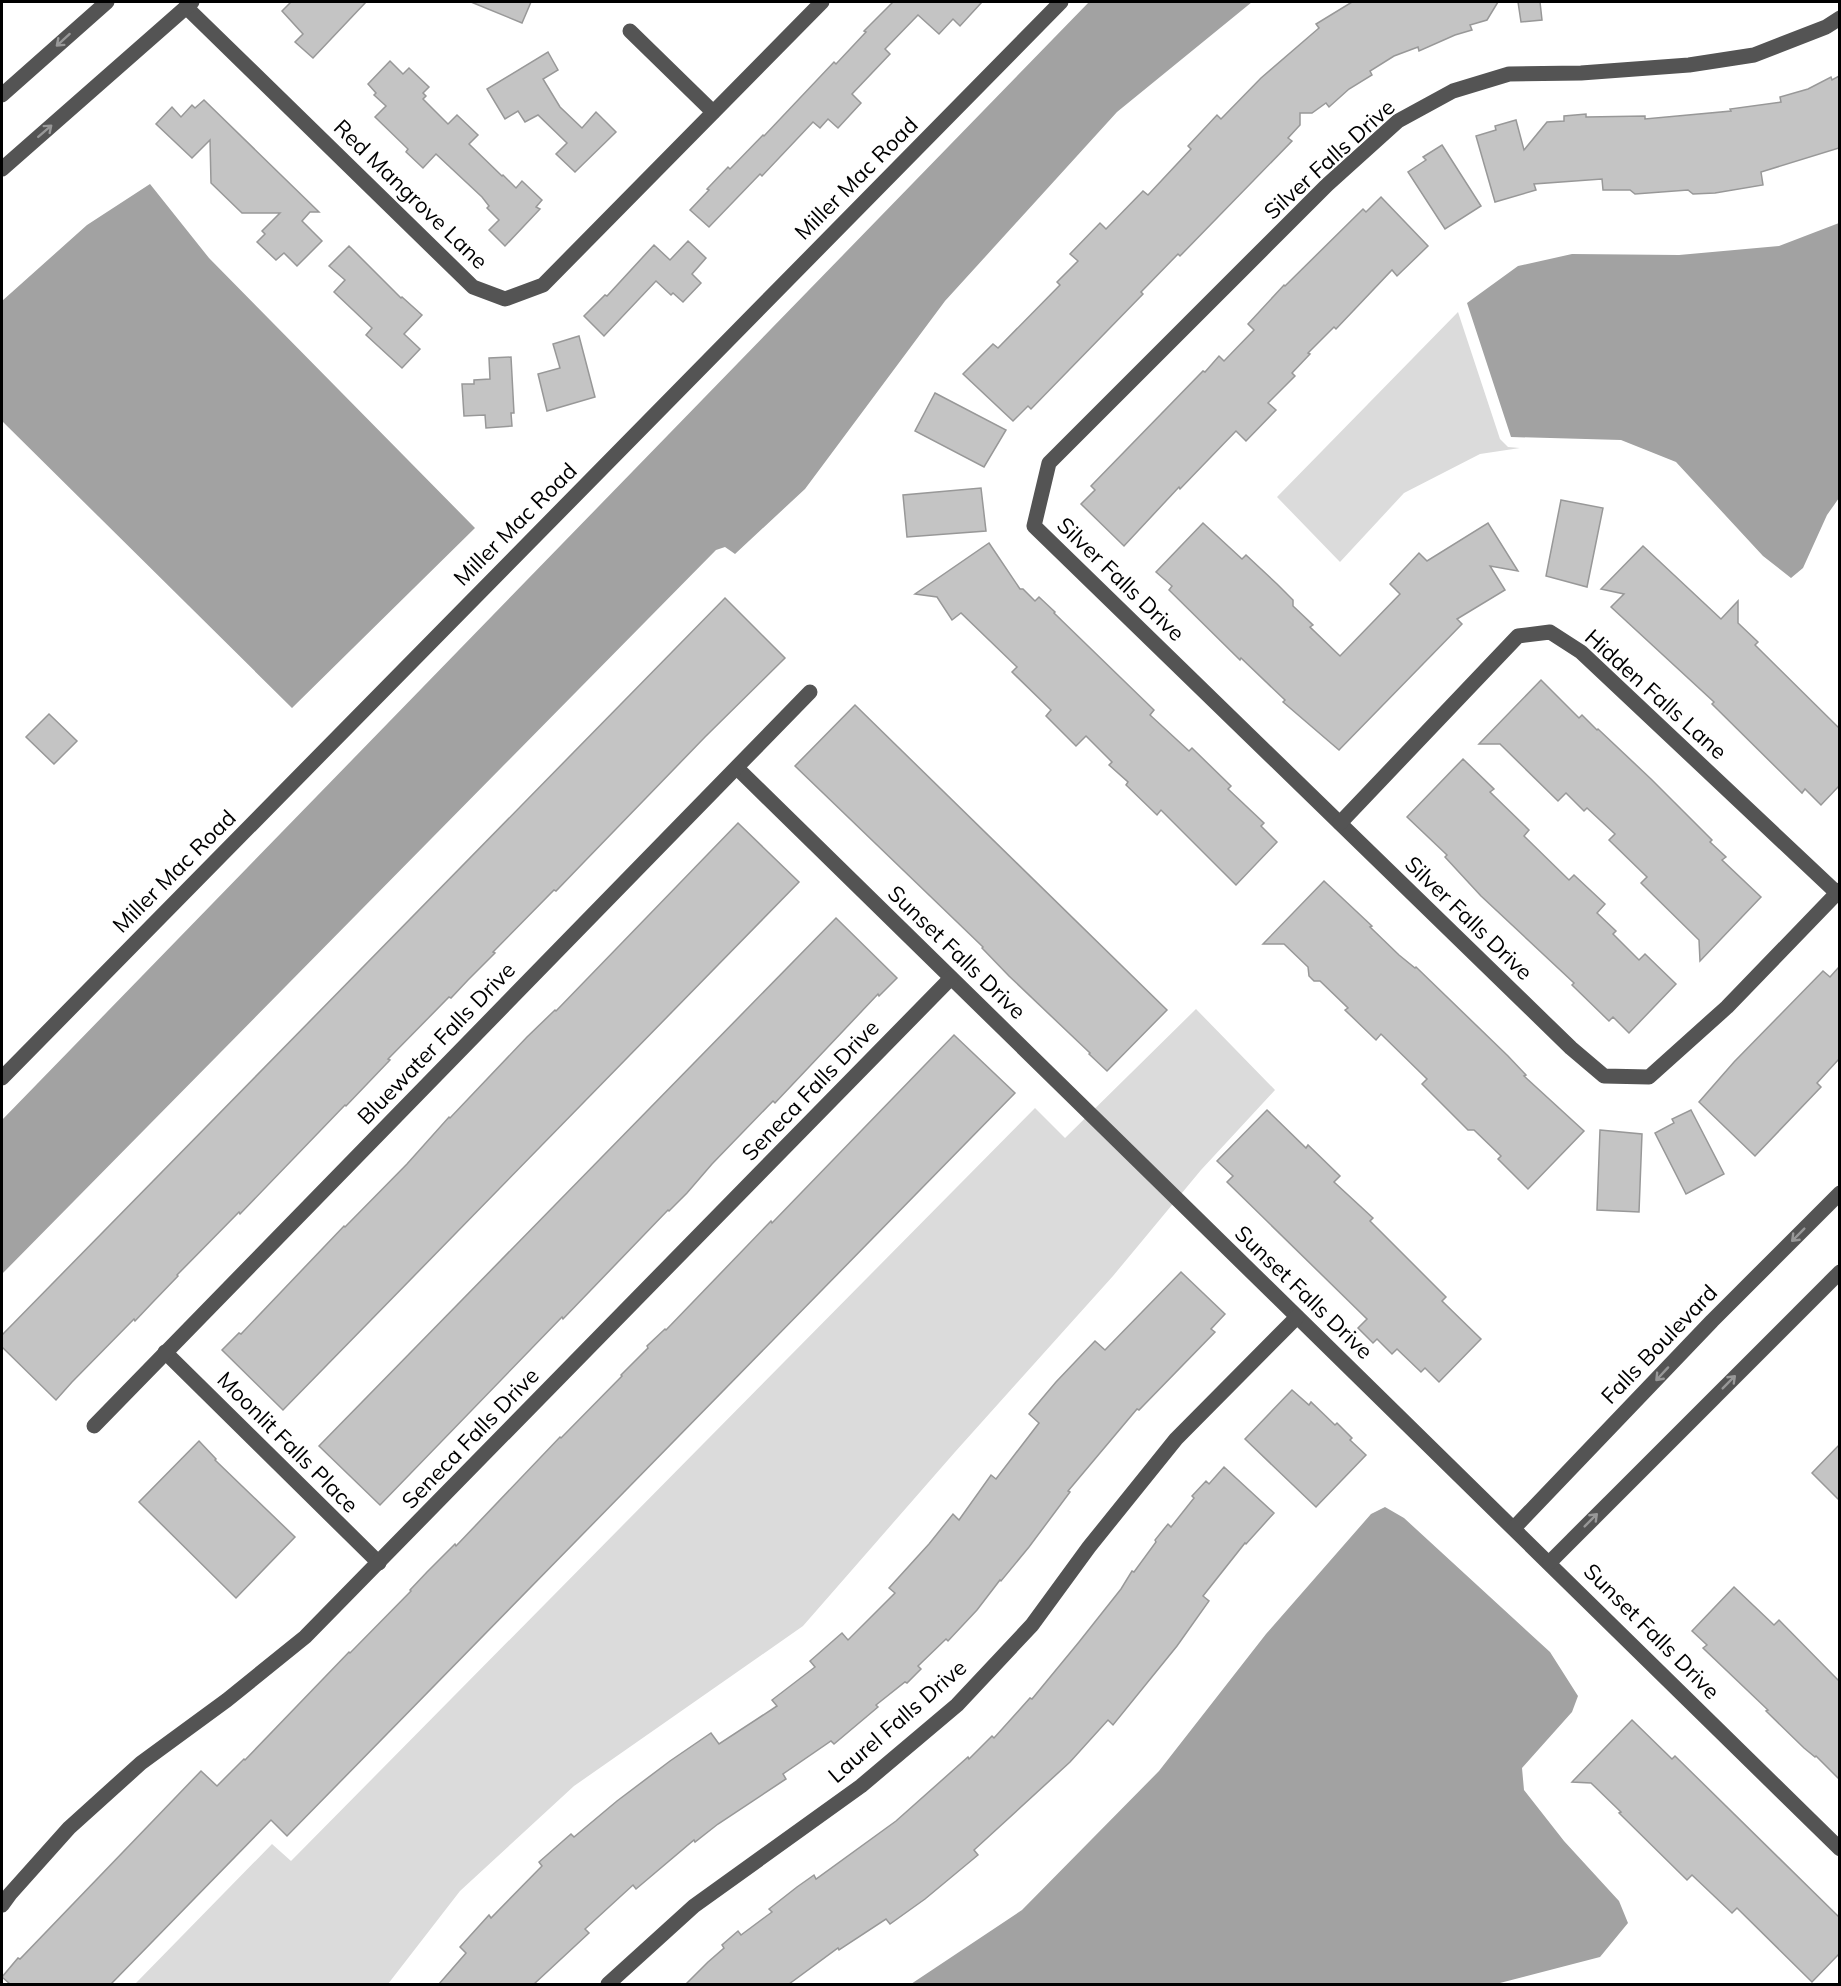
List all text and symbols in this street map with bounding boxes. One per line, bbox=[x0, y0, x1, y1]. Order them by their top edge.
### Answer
one-way arrow bbox=[56, 33, 71, 47]
street label: Silver Falls Drive bbox=[1258, 93, 1400, 225]
street label: Miller Mac Road bbox=[788, 110, 924, 246]
street label: Red Mangrove Lane bbox=[328, 113, 494, 275]
one-way arrow bbox=[37, 124, 52, 138]
street label: Miller Mac Road bbox=[447, 456, 583, 592]
street label: Silver Falls Drive bbox=[1051, 511, 1191, 647]
street label: Hidden Falls Lane bbox=[1579, 623, 1733, 765]
street label: Miller Mac Road bbox=[106, 803, 242, 939]
street label: Silver Falls Drive bbox=[1399, 850, 1539, 986]
street label: Sunset Falls Drive bbox=[882, 879, 1032, 1025]
street label: Bluewater Falls Drive bbox=[351, 956, 521, 1130]
street label: Seneca Falls Drive bbox=[735, 1013, 885, 1167]
street label: Sunset Falls Drive bbox=[1229, 1219, 1379, 1365]
one-way arrow bbox=[1791, 1227, 1806, 1242]
street label: Falls Boulevard bbox=[1595, 1278, 1723, 1410]
street label: Seneca Falls Drive bbox=[395, 1361, 545, 1515]
street label: Moonlit Falls Place bbox=[211, 1365, 365, 1519]
one-way arrow bbox=[1654, 1366, 1669, 1381]
one-way arrow bbox=[1722, 1375, 1737, 1390]
one-way arrow bbox=[1584, 1513, 1599, 1528]
street label: Sunset Falls Drive bbox=[1578, 1557, 1726, 1705]
street label: Laurel Falls Drive bbox=[822, 1653, 972, 1789]

